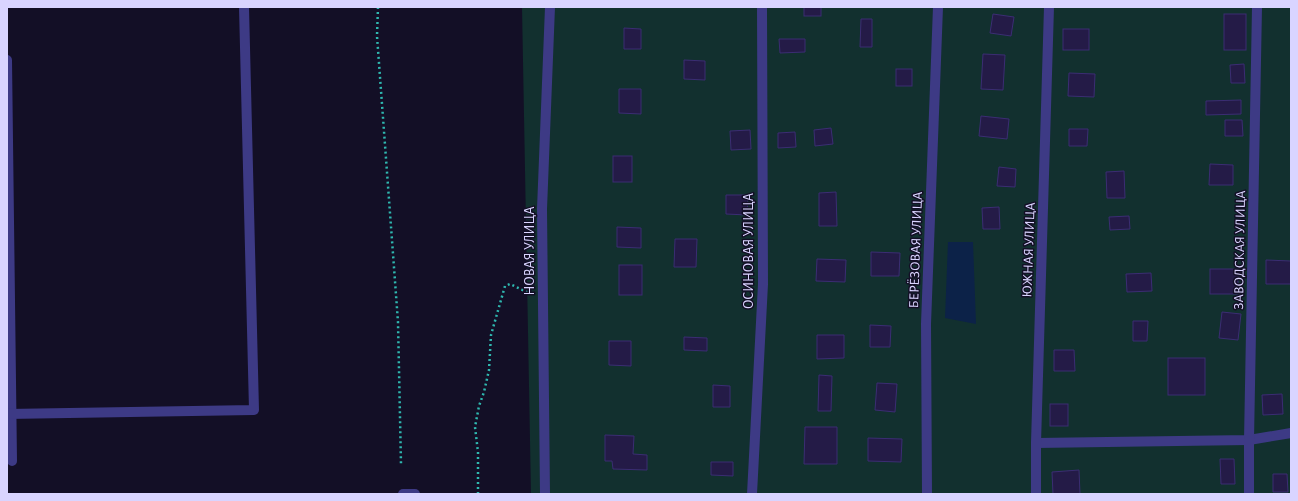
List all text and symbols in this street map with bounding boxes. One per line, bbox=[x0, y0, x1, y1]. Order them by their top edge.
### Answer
street label: ЗАВОДСКАЯ УЛИЦА bbox=[1232, 190, 1248, 310]
street label: БЕРЁЗОВАЯ УЛИЦА bbox=[905, 191, 925, 309]
street label: ОСИНОВАЯ УЛИЦА bbox=[742, 193, 756, 309]
street label: ЮЖНАЯ УЛИЦА bbox=[1020, 202, 1038, 298]
street label: НОВАЯ УЛИЦА bbox=[523, 207, 537, 295]

